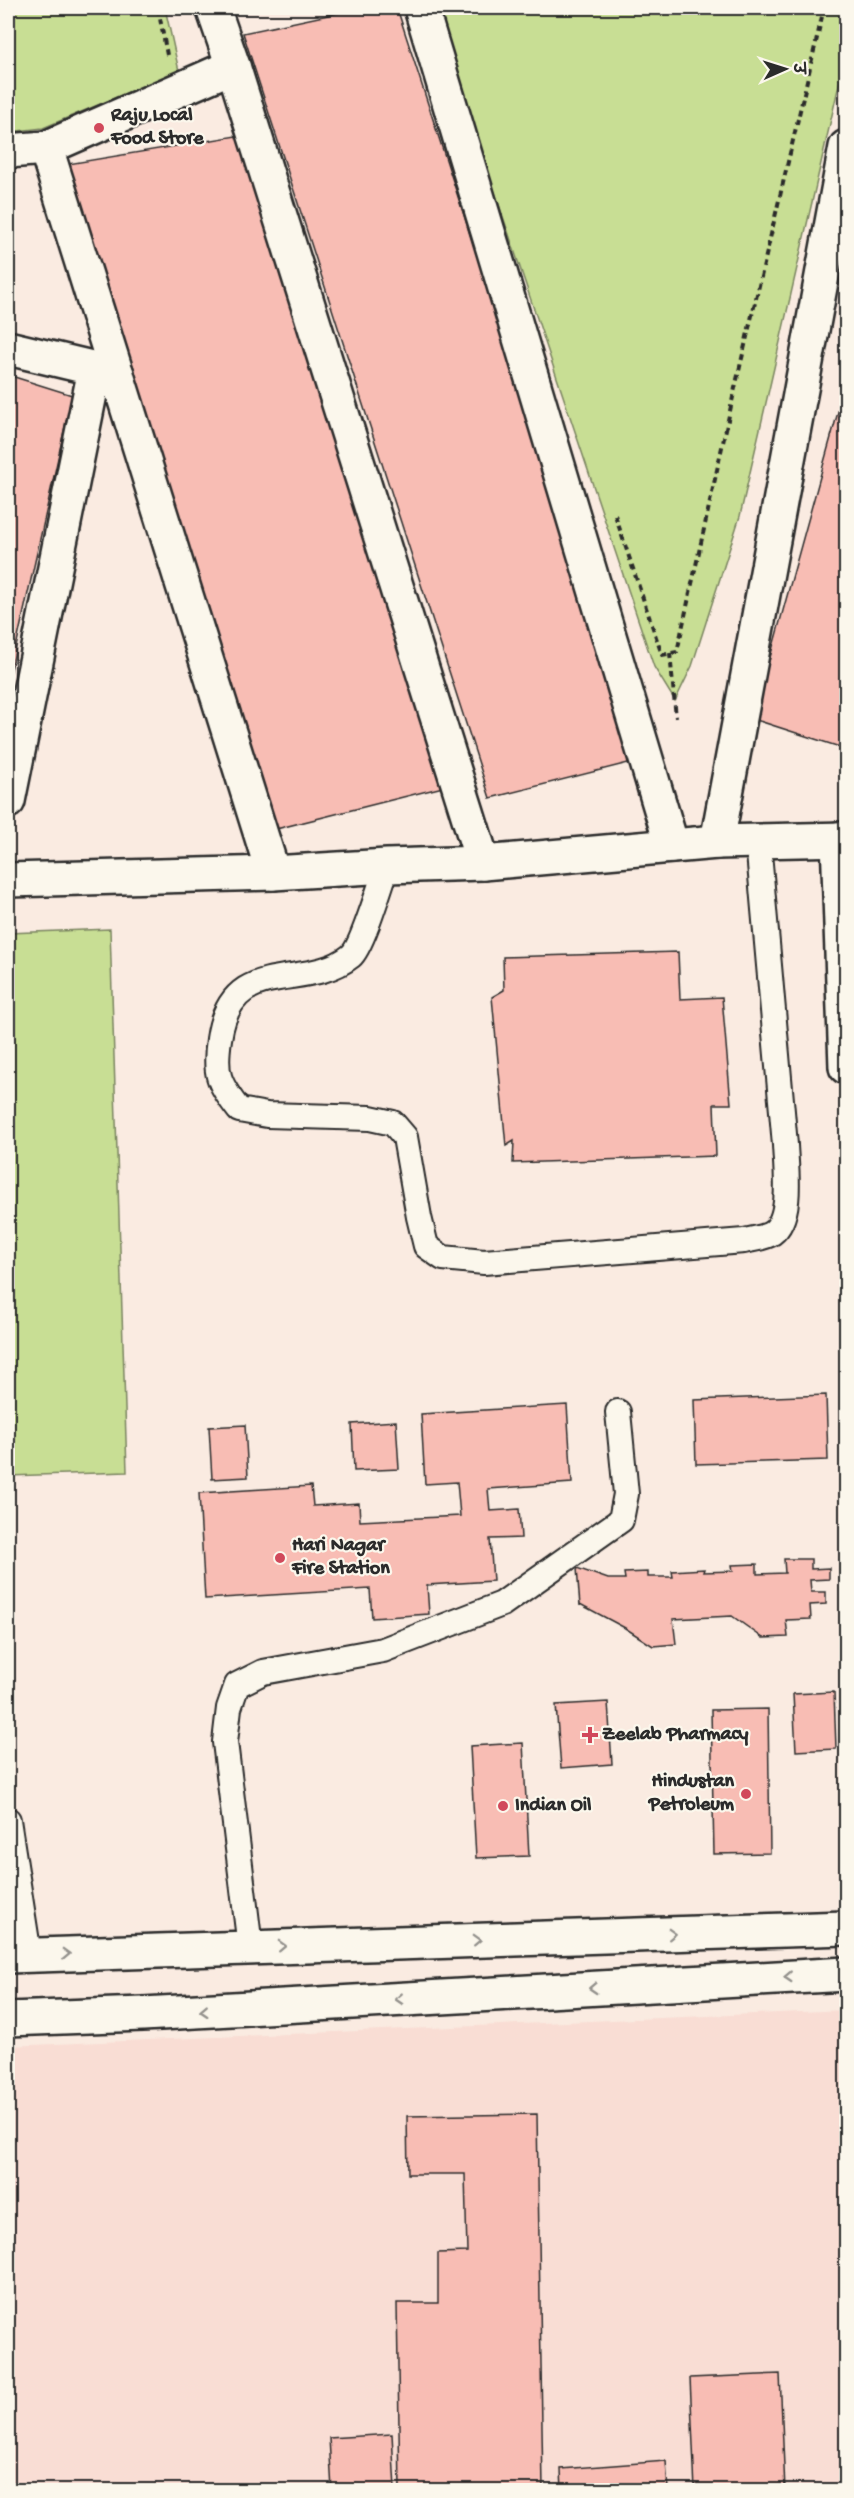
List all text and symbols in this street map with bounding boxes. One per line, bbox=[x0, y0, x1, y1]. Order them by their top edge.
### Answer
north arrow bbox=[755, 39, 815, 99]
text: उ bbox=[787, 61, 806, 76]
place label: Raju Local Food Store bbox=[110, 105, 204, 151]
marker: Raju Local Food Store bbox=[92, 121, 106, 135]
place label: Hari Nagar Fire Station bbox=[291, 1535, 390, 1581]
marker: Hari Nagar Fire Station bbox=[273, 1551, 287, 1565]
place label: Zeelab Pharmacy bbox=[602, 1724, 748, 1747]
marker: Zeelab Pharmacy bbox=[583, 1728, 597, 1742]
place label: Hindustan Petroleum bbox=[648, 1771, 735, 1817]
marker: Hindustan Petroleum bbox=[739, 1787, 753, 1801]
place label: Indian Oil bbox=[515, 1795, 592, 1818]
marker: Indian Oil bbox=[496, 1799, 510, 1813]
one-way arrow bbox=[667, 1927, 676, 1940]
one-way arrow bbox=[472, 1933, 481, 1946]
one-way arrow bbox=[277, 1940, 286, 1952]
one-way arrow bbox=[61, 1947, 70, 1960]
one-way arrow bbox=[784, 1971, 793, 1984]
one-way arrow bbox=[589, 1982, 598, 1995]
one-way arrow bbox=[394, 1993, 403, 2006]
one-way arrow bbox=[200, 2004, 209, 2017]

